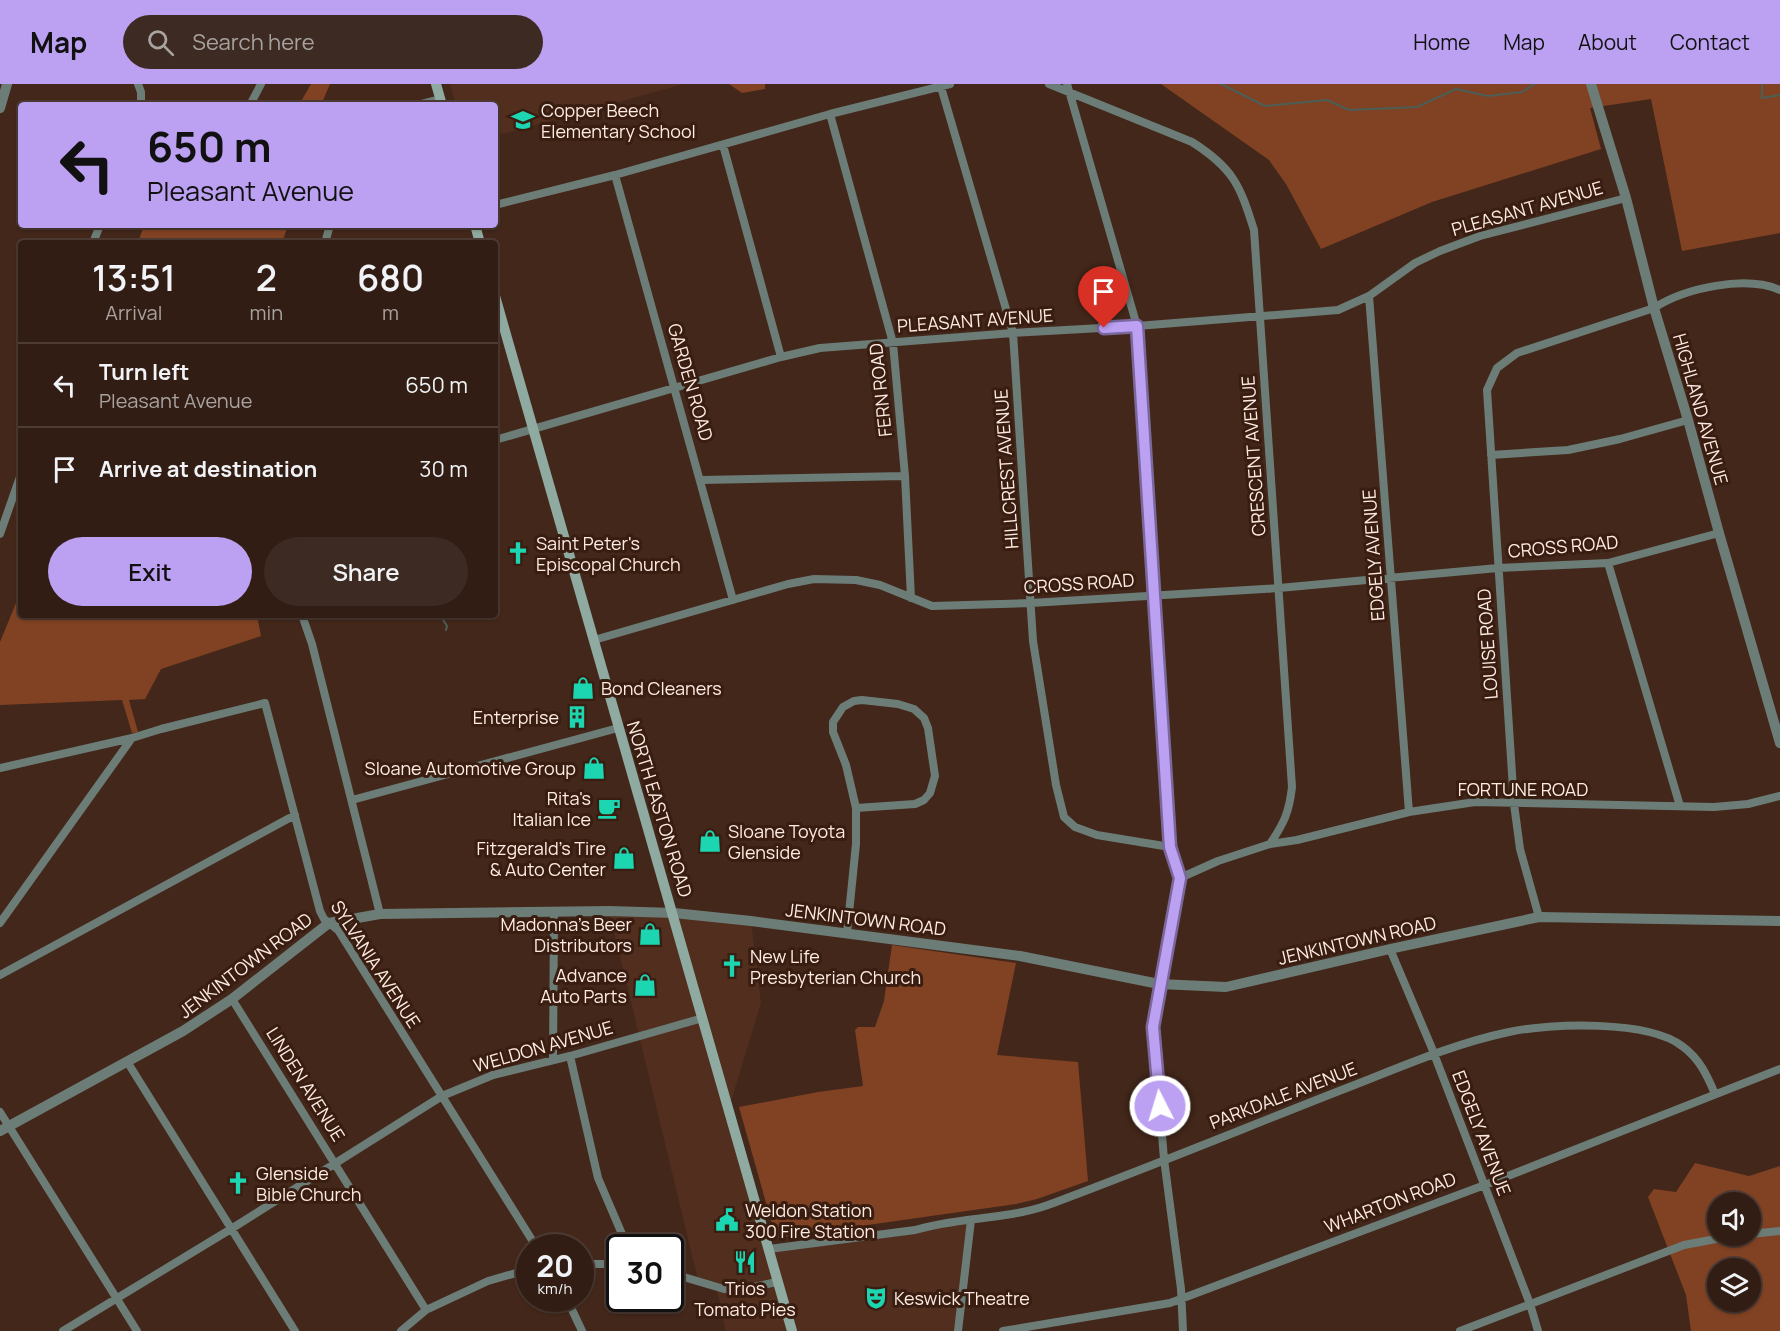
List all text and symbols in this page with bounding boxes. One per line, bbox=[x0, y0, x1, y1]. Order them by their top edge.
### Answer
search box bbox=[123, 15, 543, 69]
text: Map bbox=[30, 23, 87, 61]
icon: search bbox=[144, 26, 177, 59]
text: Search here bbox=[192, 27, 315, 57]
text: Home bbox=[1413, 28, 1470, 56]
text: Map bbox=[1503, 28, 1545, 56]
text: About bbox=[1578, 28, 1637, 56]
text: Contact bbox=[1670, 28, 1750, 56]
place label: Copper Beech Elementary School bbox=[541, 98, 696, 143]
school or university icon: Copper Beech Elementary School bbox=[510, 107, 536, 133]
text: 650 m bbox=[147, 117, 272, 175]
icon: left bbox=[48, 126, 126, 204]
text: Pleasant Avenue bbox=[147, 172, 354, 209]
street label: PLEASANT AVENUE bbox=[1448, 175, 1606, 241]
text: 13:51 bbox=[92, 253, 176, 302]
text: 2 bbox=[256, 253, 277, 302]
text: 680 bbox=[357, 253, 424, 302]
pin bbox=[1078, 266, 1129, 328]
icon: arrive bbox=[1087, 275, 1120, 308]
text: Arrival bbox=[105, 299, 162, 326]
text: min bbox=[250, 299, 283, 326]
text: m bbox=[382, 299, 399, 326]
street label: PLEASANT AVENUE bbox=[896, 303, 1054, 337]
street label: GARDEN ROAD bbox=[663, 321, 719, 443]
street label: HIGHLAND AVENUE bbox=[1668, 330, 1734, 488]
street label: FERN ROAD bbox=[863, 342, 897, 438]
text: Turn left bbox=[99, 357, 189, 387]
icon: left bbox=[48, 369, 81, 402]
text: 650 m bbox=[405, 370, 468, 400]
street label: CRESCENT AVENUE bbox=[1235, 375, 1271, 537]
text: Pleasant Avenue bbox=[99, 387, 252, 414]
street label: HILLCREST AVENUE bbox=[988, 388, 1024, 550]
icon: arrive bbox=[48, 453, 81, 486]
text: Arrive at destination bbox=[99, 454, 317, 484]
text: 30 m bbox=[419, 454, 468, 484]
street label: EDGELY AVENUE bbox=[1356, 488, 1390, 622]
street label: CROSS ROAD bbox=[1507, 529, 1619, 563]
place label: Saint Peter's Episcopal Church bbox=[536, 531, 681, 576]
button: Exit bbox=[48, 537, 252, 606]
button: Share bbox=[264, 537, 468, 606]
church icon: Saint Peter's Episcopal Church bbox=[505, 540, 531, 566]
street label: CROSS ROAD bbox=[1023, 567, 1135, 599]
street label: LOUISE ROAD bbox=[1471, 588, 1503, 700]
shop icon: Bond Cleaners bbox=[570, 675, 596, 701]
place label: Bond Cleaners bbox=[601, 676, 722, 700]
building icon: Enterprise bbox=[564, 704, 590, 730]
place label: Enterprise bbox=[473, 705, 559, 729]
street label: NORTH EASTON ROAD bbox=[622, 718, 698, 900]
shop icon: Sloane Automotive Group bbox=[581, 755, 607, 781]
place label: Sloane Automotive Group bbox=[365, 756, 576, 780]
street label: FORTUNE ROAD bbox=[1458, 777, 1588, 801]
place label: Rita's Italian Ice bbox=[512, 786, 591, 831]
cafe icon: Rita's Italian Ice bbox=[596, 795, 622, 821]
place label: Sloane Toyota Glenside bbox=[728, 819, 845, 864]
shop icon: Sloane Toyota Glenside bbox=[697, 828, 723, 854]
place label: Fitzgerald's Tire & Auto Center bbox=[476, 836, 607, 881]
shop icon: Fitzgerald's Tire & Auto Center bbox=[611, 845, 637, 871]
street label: SYLVANIA AVENUE bbox=[326, 896, 426, 1032]
street label: JENKINTOWN ROAD bbox=[784, 897, 948, 941]
street label: JENKINTOWN ROAD bbox=[173, 907, 317, 1023]
street label: JENKINTOWN ROAD bbox=[1276, 910, 1438, 970]
place label: Madonna's Beer Distributors bbox=[501, 912, 633, 957]
shop icon: Madonna's Beer Distributors bbox=[637, 921, 663, 947]
place label: New Life Presbyterian Church bbox=[750, 944, 921, 989]
church icon: New Life Presbyterian Church bbox=[719, 953, 745, 979]
place label: Advance Auto Parts bbox=[540, 963, 627, 1008]
shop icon: Advance Auto Parts bbox=[632, 972, 658, 998]
street label: WELDON AVENUE bbox=[471, 1015, 615, 1077]
street label: LINDEN AVENUE bbox=[261, 1022, 351, 1146]
street label: PARKDALE AVENUE bbox=[1206, 1056, 1360, 1134]
street label: EDGELY AVENUE bbox=[1447, 1067, 1517, 1199]
position arrow bbox=[1128, 1074, 1192, 1138]
place label: Glenside Bible Church bbox=[256, 1161, 361, 1206]
street label: WHARTON ROAD bbox=[1321, 1166, 1459, 1238]
church icon: Glenside Bible Church bbox=[225, 1170, 251, 1196]
map controls bbox=[1707, 1192, 1761, 1312]
button: sound bbox=[1707, 1192, 1761, 1246]
place label: Weldon Station 300 Fire Station bbox=[745, 1198, 875, 1243]
public building icon: Weldon Station 300 Fire Station bbox=[714, 1207, 740, 1233]
speed limit sign: 30 bbox=[606, 1234, 684, 1312]
text: 20 bbox=[536, 1245, 574, 1286]
restaurant icon: Trios Tomato Pies bbox=[732, 1249, 758, 1275]
button: layers bbox=[1707, 1258, 1761, 1312]
place label: Trios Tomato Pies bbox=[694, 1276, 796, 1321]
text: km/h bbox=[538, 1278, 572, 1299]
theatre icon: Keswick Theatre bbox=[863, 1285, 889, 1311]
place label: Keswick Theatre bbox=[894, 1286, 1030, 1310]

